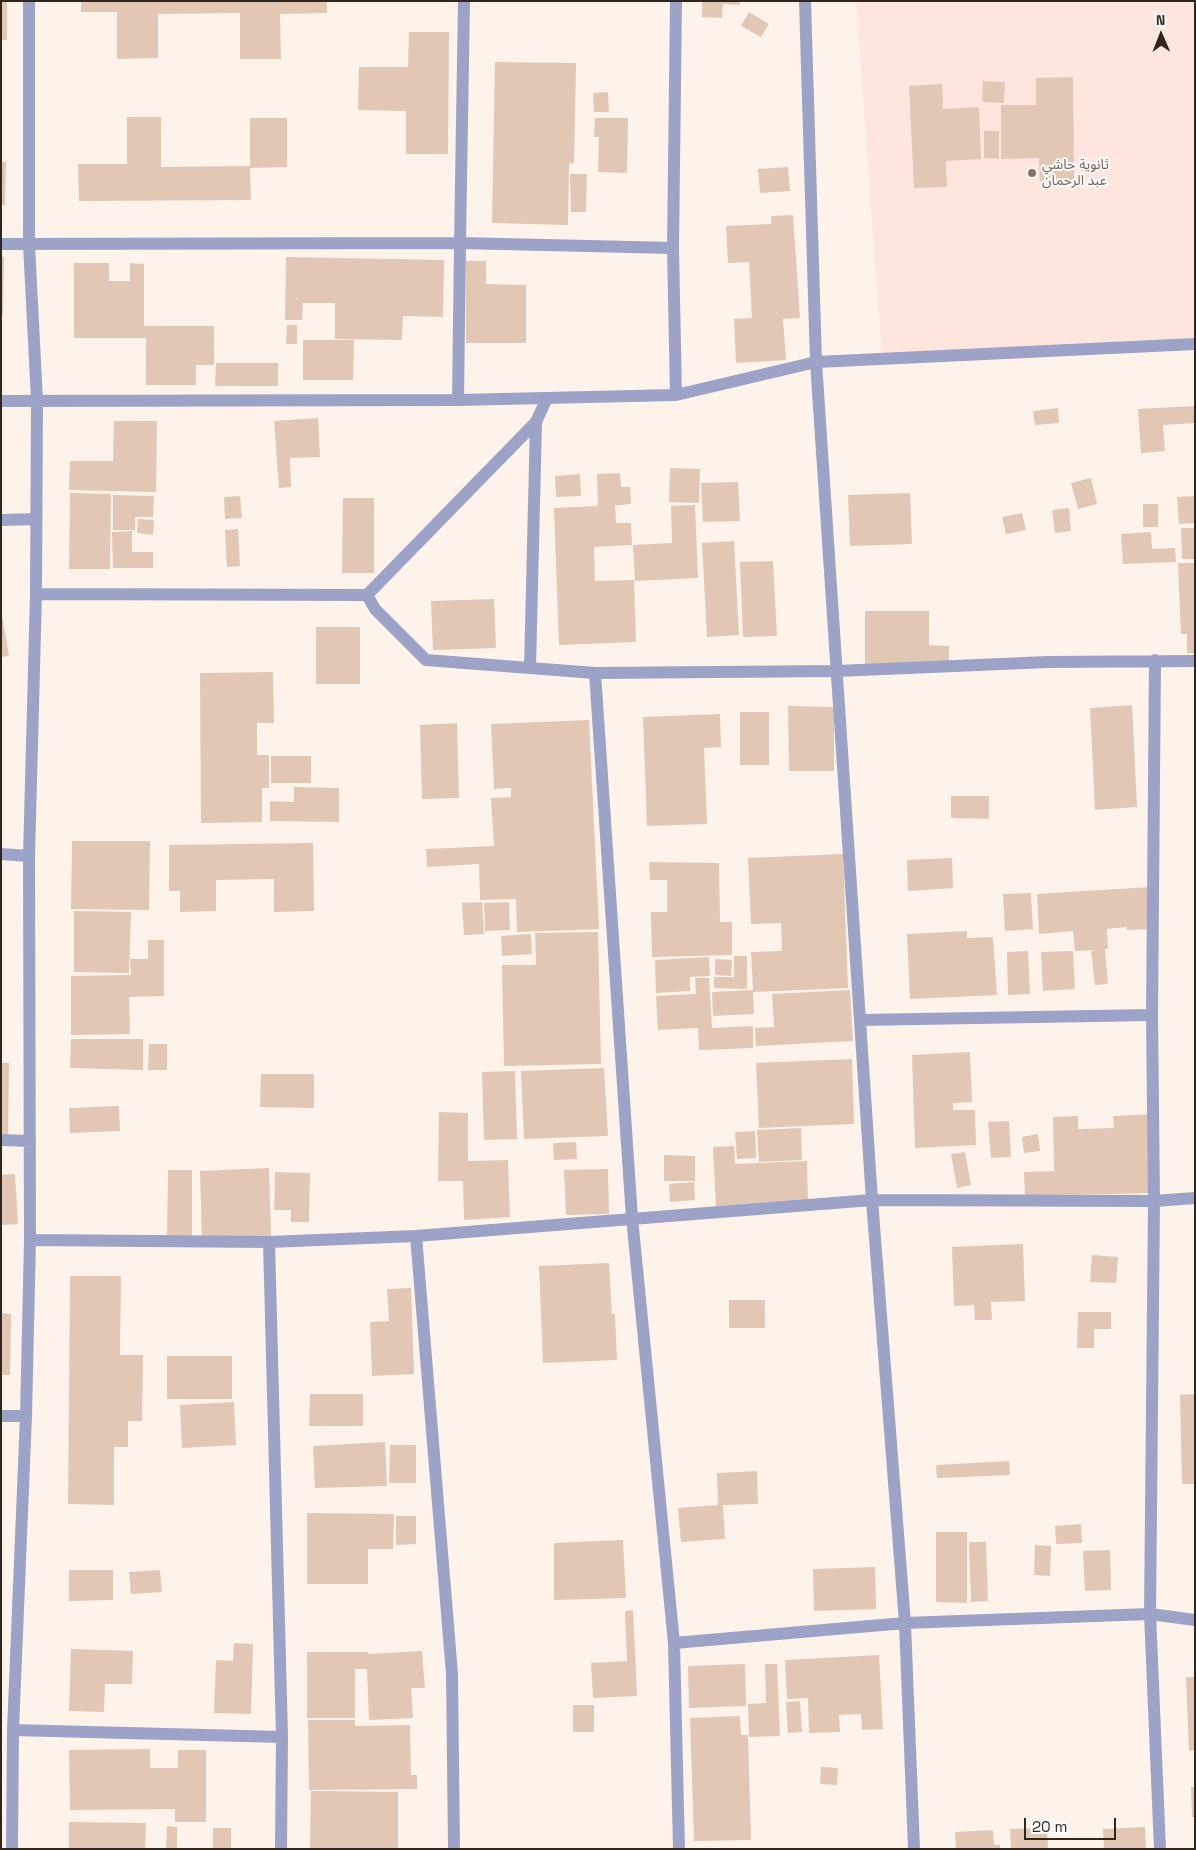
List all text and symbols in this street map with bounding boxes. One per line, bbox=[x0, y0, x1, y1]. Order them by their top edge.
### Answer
north arrow bbox=[1136, 10, 1186, 60]
text: N bbox=[1156, 11, 1166, 29]
place label: ثانوية حاشي عبد الرحمان bbox=[1042, 157, 1109, 190]
marker: ثانوية حاشي عبد الرحمان bbox=[1026, 167, 1038, 179]
scale bar bbox=[1026, 1808, 1118, 1840]
text: 20 m bbox=[1032, 1817, 1067, 1836]

